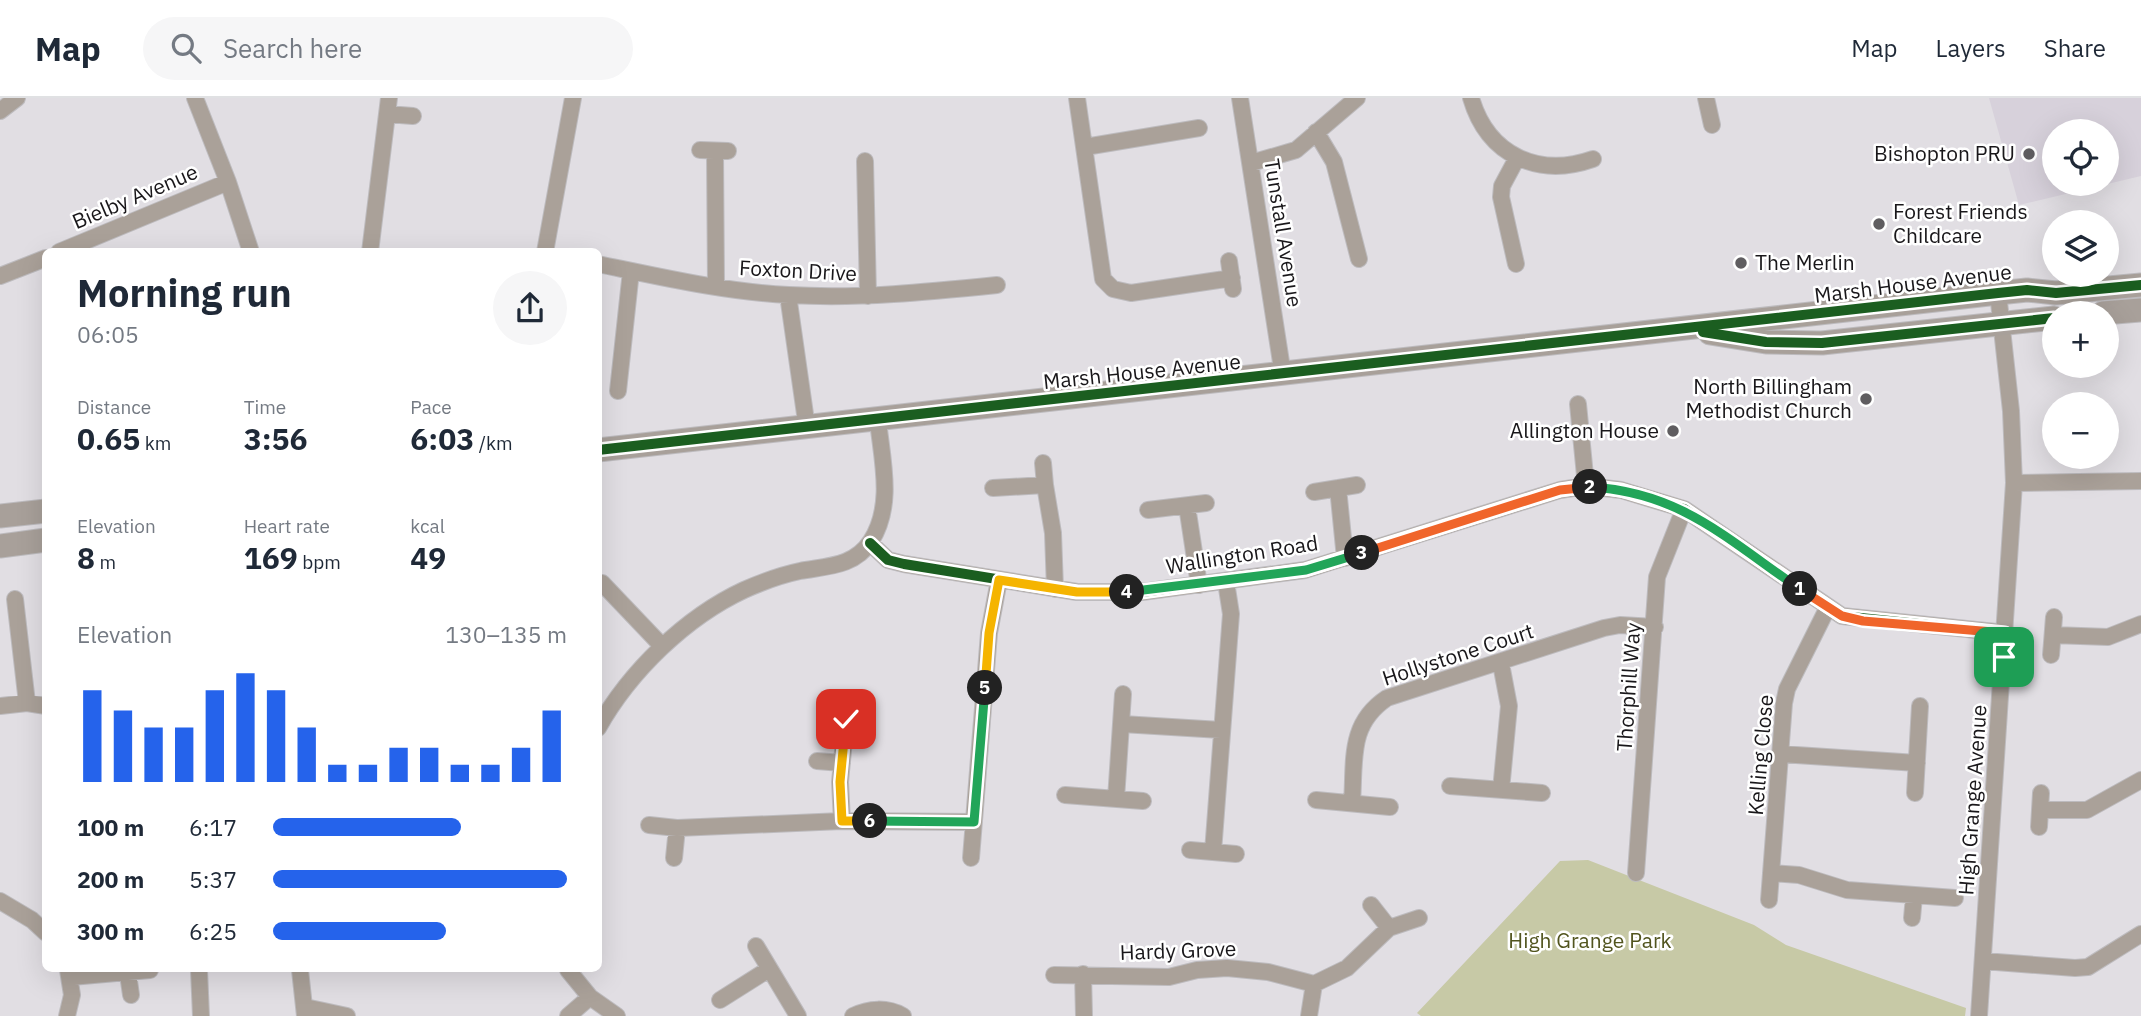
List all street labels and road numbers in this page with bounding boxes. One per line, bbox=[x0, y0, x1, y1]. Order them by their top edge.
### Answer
street label: Bielby Avenue bbox=[68, 157, 202, 235]
street label: Tunstall Avenue bbox=[1258, 157, 1310, 309]
street label: Foxton Drive bbox=[738, 253, 858, 287]
street label: Marsh House Avenue bbox=[1813, 257, 2013, 309]
street label: Marsh House Avenue bbox=[1042, 347, 1242, 395]
street label: Wallington Road bbox=[1164, 528, 1320, 580]
street label: Hollystone Court bbox=[1378, 616, 1537, 692]
street label: Thorphill Way bbox=[1610, 621, 1647, 752]
street label: Kelling Close bbox=[1741, 693, 1779, 816]
street label: High Grange Avenue bbox=[1951, 704, 1993, 896]
street label: Hardy Grove bbox=[1119, 934, 1237, 966]

